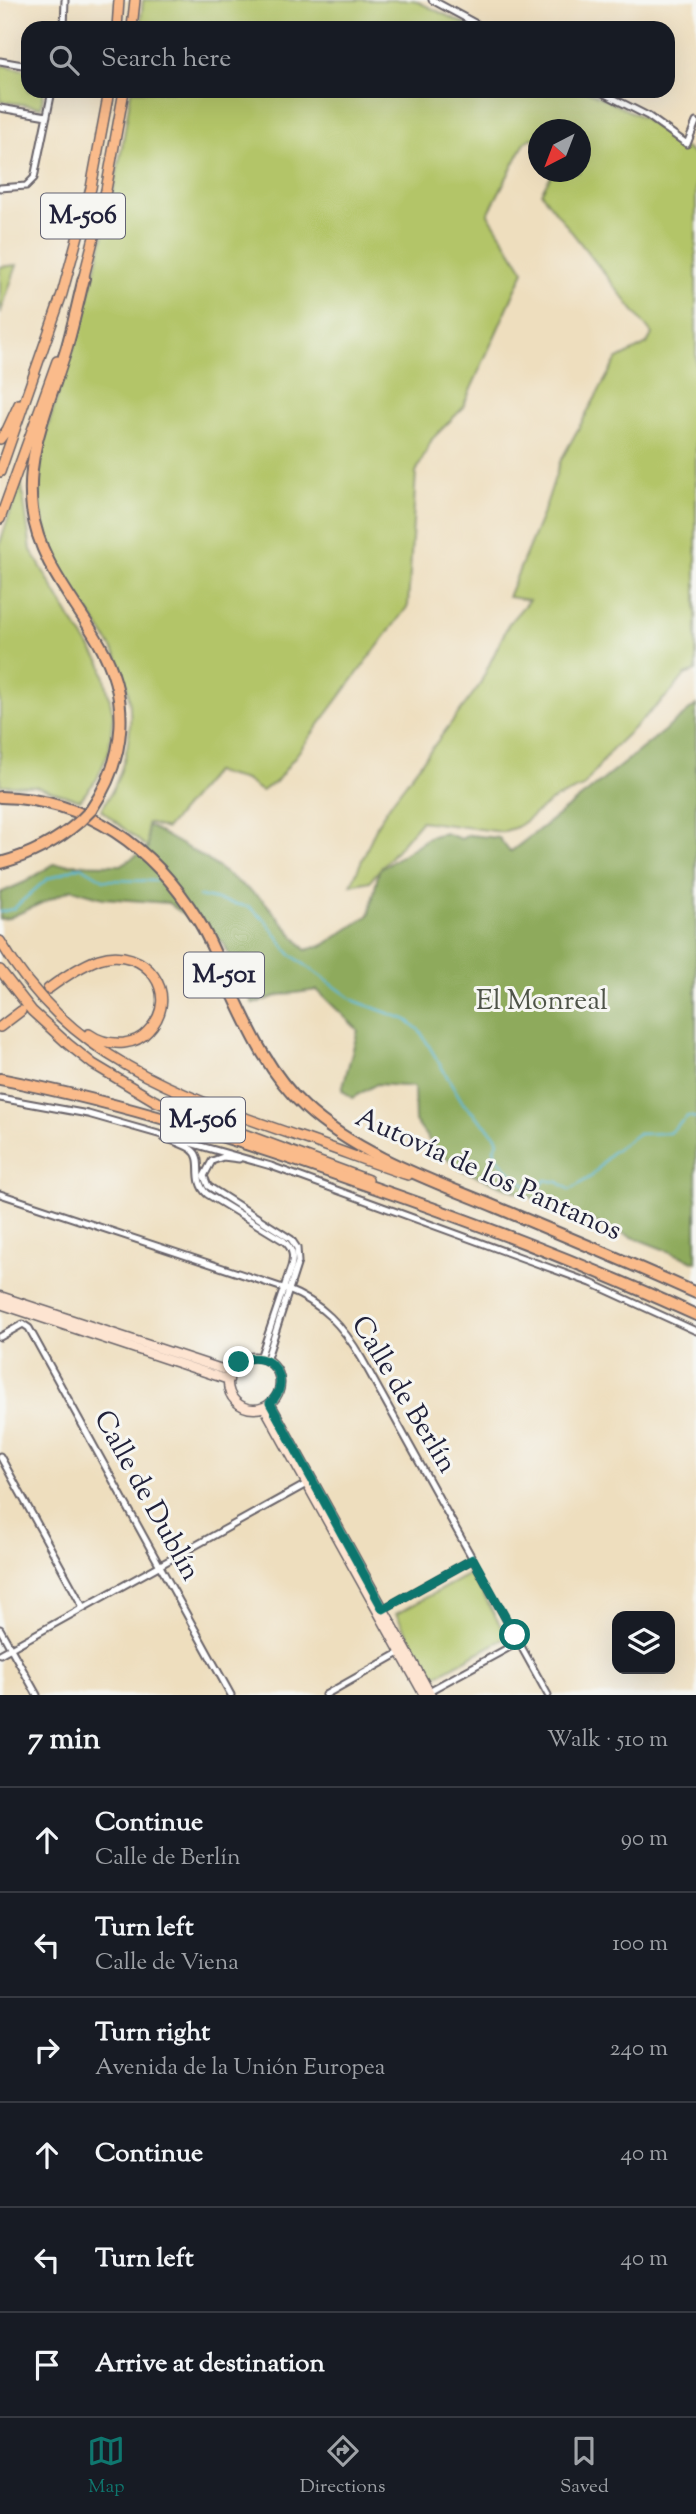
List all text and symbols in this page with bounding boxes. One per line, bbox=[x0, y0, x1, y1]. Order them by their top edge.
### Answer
search box bbox=[21, 21, 675, 98]
icon: search bbox=[45, 41, 83, 79]
text: Search here bbox=[101, 41, 231, 78]
north arrow bbox=[528, 119, 591, 182]
road number: M-506 bbox=[41, 194, 125, 238]
road number: M-501 bbox=[184, 952, 264, 998]
park label: El Monreal bbox=[476, 982, 608, 1022]
road number: M-506 bbox=[161, 1098, 245, 1142]
street label: Autovía de los Pantanos bbox=[349, 1098, 627, 1252]
street label: Calle de Berlín bbox=[340, 1309, 466, 1481]
route end bbox=[223, 1346, 254, 1377]
street label: Calle de Dublín bbox=[83, 1403, 209, 1589]
map controls bbox=[612, 1611, 675, 1674]
button: layers bbox=[612, 1611, 675, 1674]
route start bbox=[499, 1619, 530, 1650]
text: 7 min bbox=[28, 1719, 100, 1762]
text: Walk · 510 m bbox=[547, 1724, 668, 1757]
text: Continue bbox=[95, 1805, 203, 1842]
icon: ahead bbox=[28, 1821, 66, 1859]
text: 90 m bbox=[621, 1823, 668, 1856]
text: Calle de Berlín bbox=[95, 1842, 241, 1875]
text: Turn left bbox=[95, 1910, 194, 1947]
icon: left bbox=[28, 1926, 66, 1964]
text: 100 m bbox=[612, 1928, 668, 1961]
text: Calle de Viena bbox=[95, 1947, 239, 1980]
text: Turn right bbox=[95, 2015, 210, 2052]
icon: right bbox=[28, 2031, 66, 2069]
text: 240 m bbox=[610, 2033, 668, 2066]
text: Avenida de la Unión Europea bbox=[95, 2052, 385, 2085]
icon: ahead bbox=[28, 2136, 66, 2174]
text: Continue bbox=[95, 2136, 203, 2173]
text: 40 m bbox=[621, 2138, 668, 2171]
icon: left bbox=[28, 2241, 66, 2279]
text: Turn left bbox=[95, 2241, 194, 2278]
text: 40 m bbox=[621, 2243, 668, 2276]
icon: arrive bbox=[28, 2346, 66, 2384]
text: Arrive at destination bbox=[95, 2346, 325, 2383]
tab: Map bbox=[87, 2432, 125, 2501]
tab: Directions bbox=[300, 2432, 385, 2501]
tab: Saved bbox=[560, 2432, 609, 2501]

